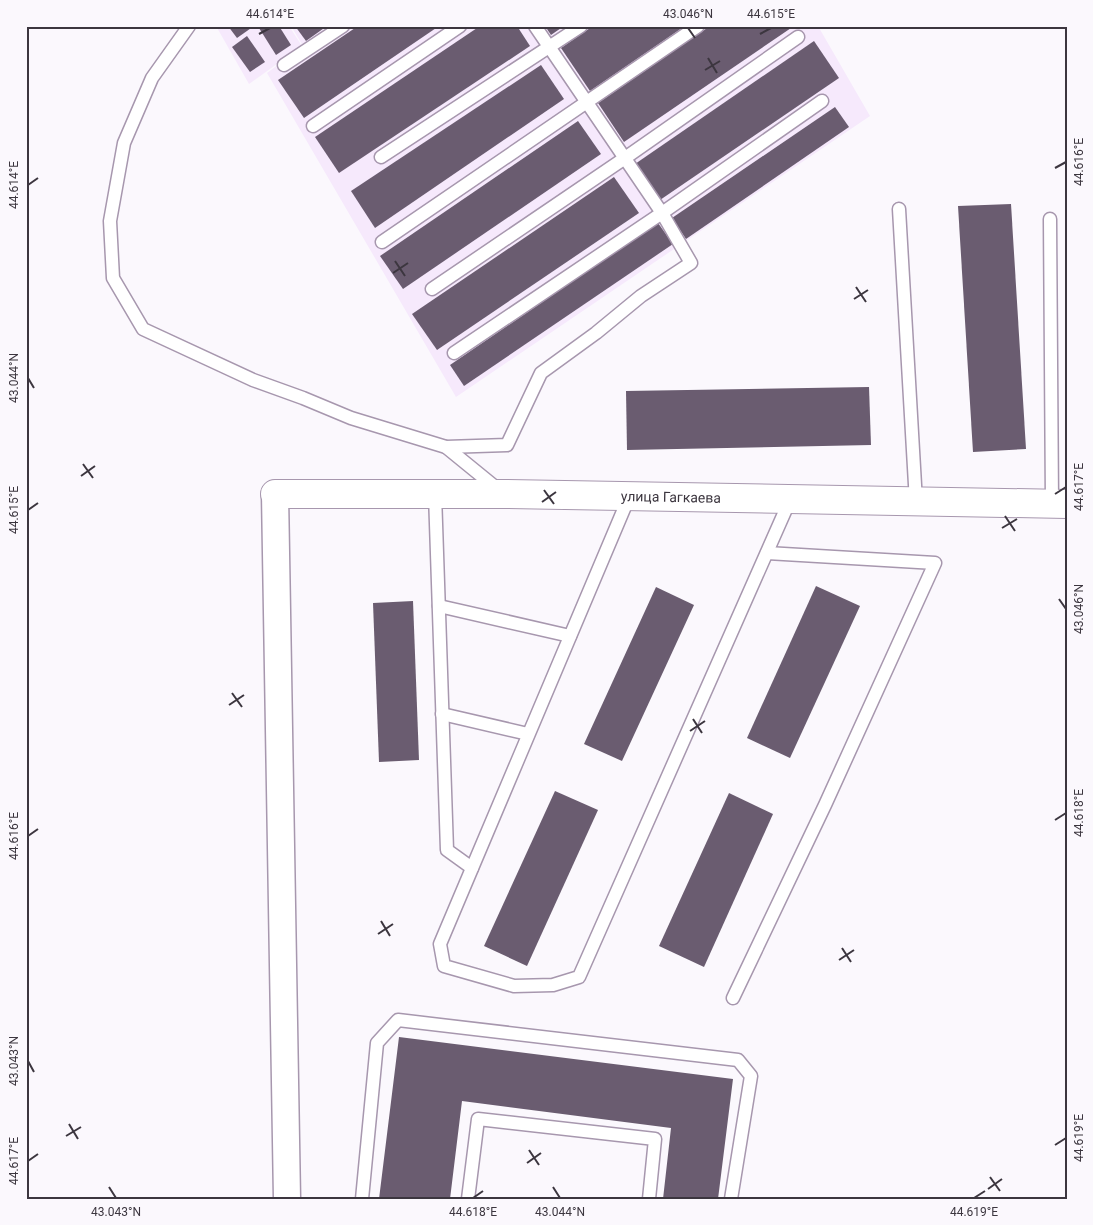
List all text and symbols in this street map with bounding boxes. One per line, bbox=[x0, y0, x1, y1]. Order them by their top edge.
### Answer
text: 44.614°E bbox=[246, 7, 294, 21]
text: 43.046°N bbox=[663, 7, 713, 21]
text: 44.615°E bbox=[747, 7, 795, 21]
text: 44.616°E bbox=[1072, 138, 1086, 186]
text: 44.614°E bbox=[7, 161, 21, 209]
text: 43.044°N bbox=[7, 353, 21, 403]
text: 44.617°E bbox=[1072, 463, 1086, 511]
text: 44.615°E bbox=[7, 486, 21, 534]
street label: улица Гагкаева bbox=[621, 488, 721, 506]
text: 43.046°N bbox=[1072, 584, 1086, 634]
text: 44.618°E bbox=[1072, 789, 1086, 837]
text: 44.616°E bbox=[7, 812, 21, 860]
text: 43.043°N bbox=[7, 1036, 21, 1086]
text: 44.619°E bbox=[1072, 1114, 1086, 1162]
text: 44.617°E bbox=[7, 1137, 21, 1185]
text: 43.043°N bbox=[91, 1205, 141, 1219]
text: 44.618°E bbox=[449, 1205, 497, 1219]
text: 43.044°N bbox=[535, 1205, 585, 1219]
text: 44.619°E bbox=[950, 1205, 998, 1219]

